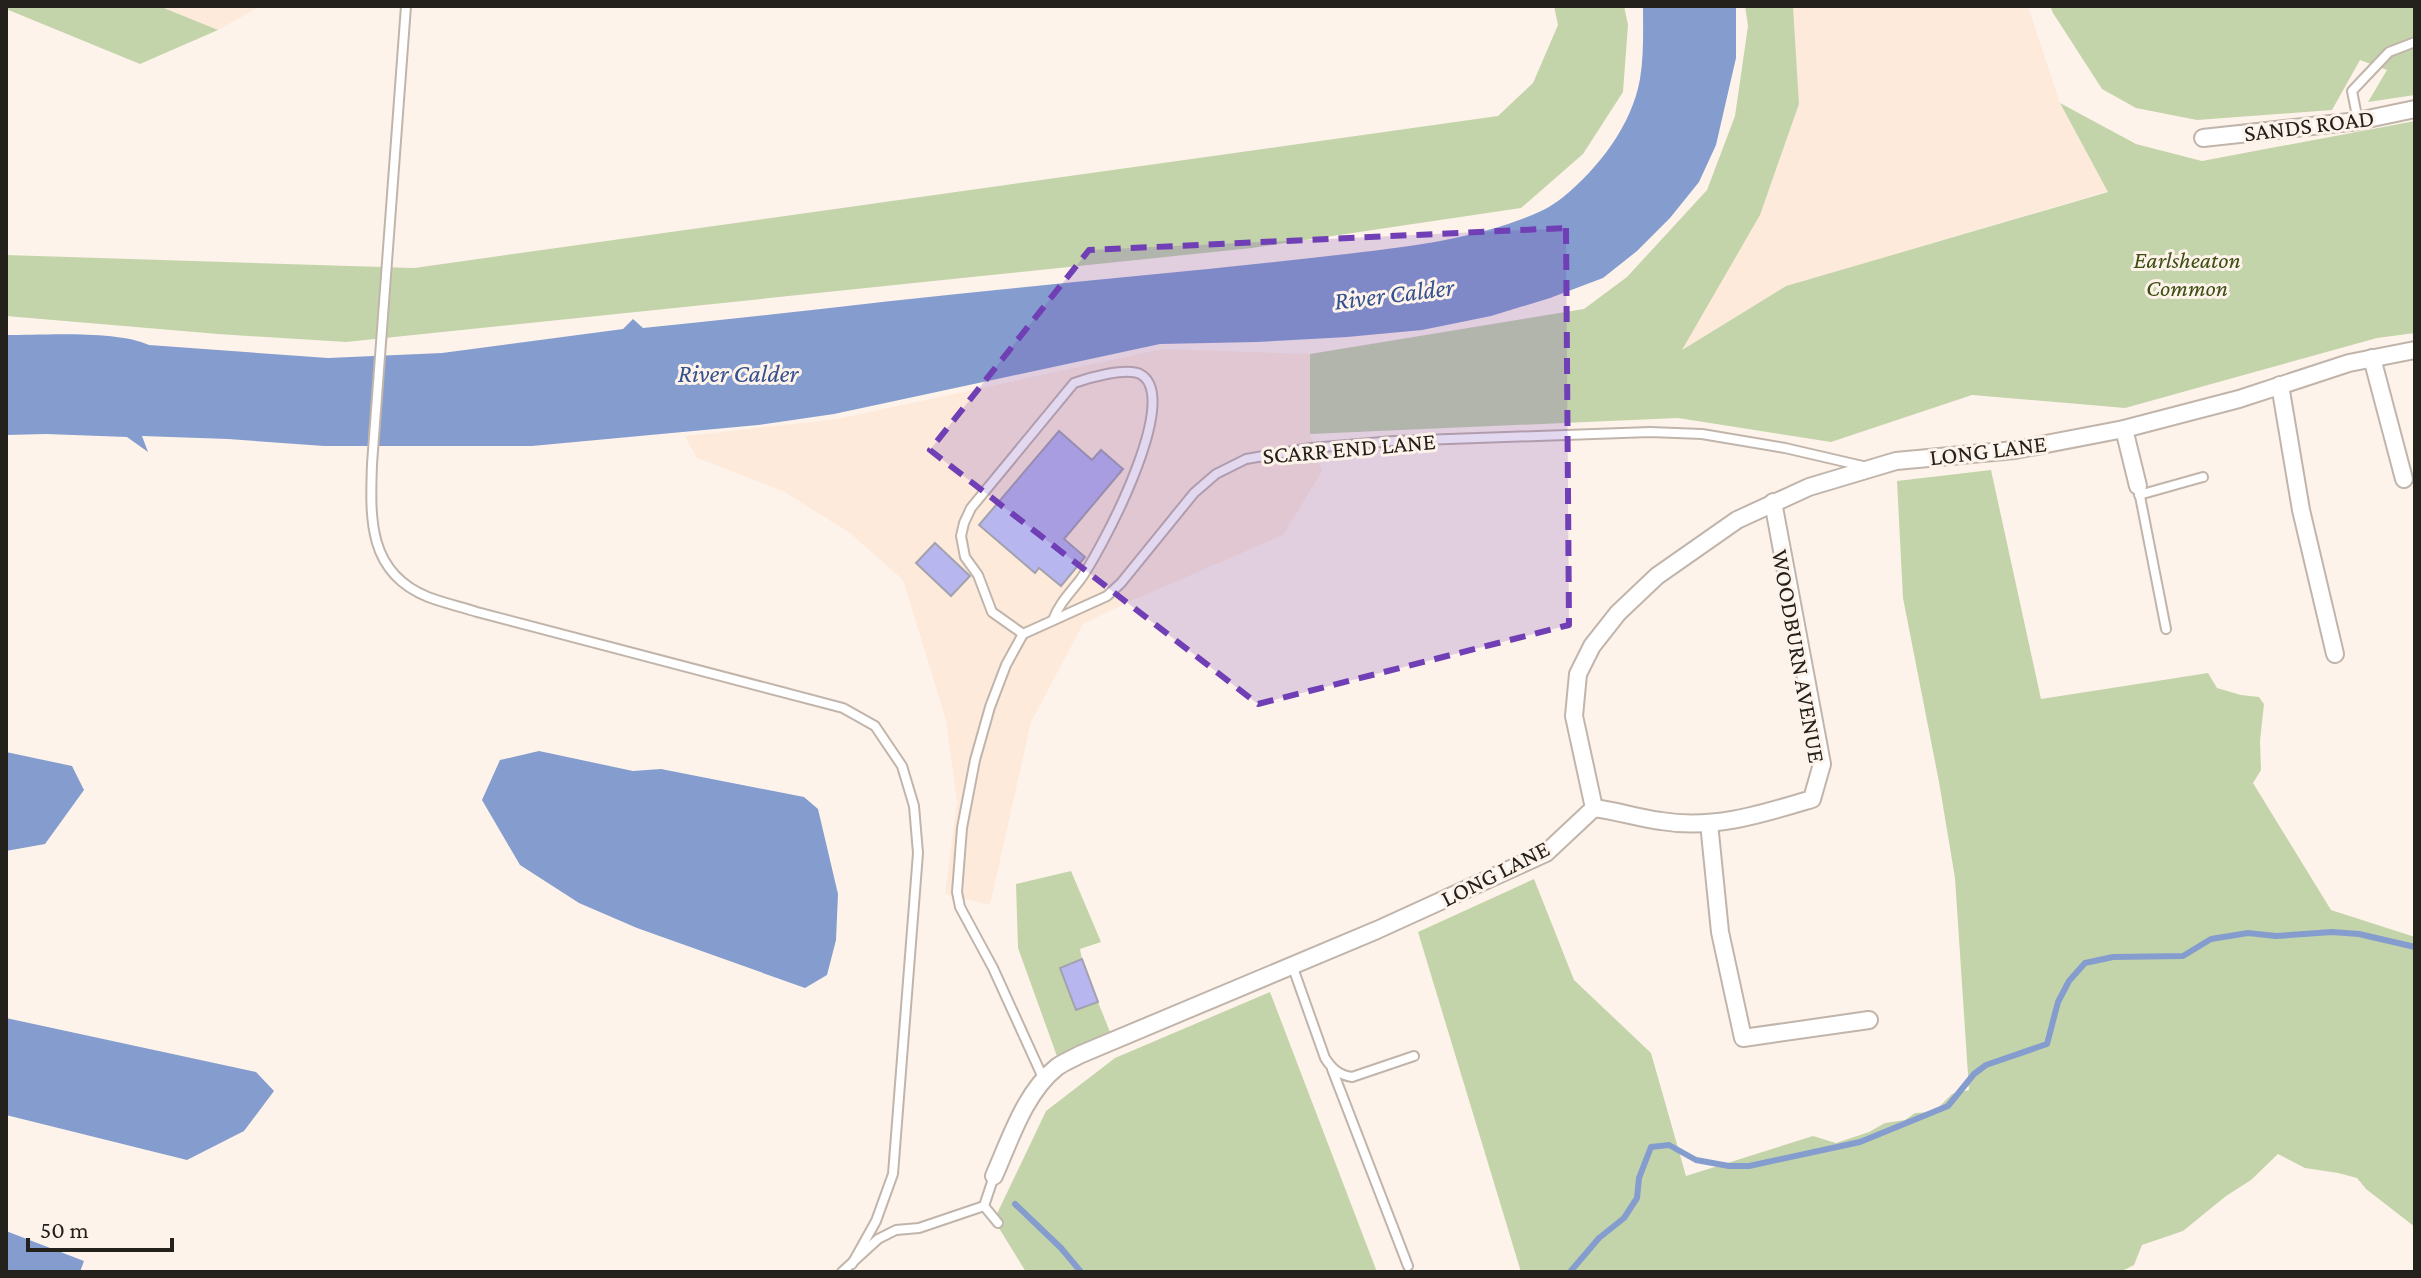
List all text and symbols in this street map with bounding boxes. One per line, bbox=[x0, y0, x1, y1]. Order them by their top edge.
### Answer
street label: SANDS ROAD bbox=[2242, 104, 2376, 146]
park label: Earlsheaton Common bbox=[2133, 246, 2241, 301]
water label: River Calder bbox=[1332, 272, 1457, 316]
water label: River Calder bbox=[678, 359, 799, 388]
street label: SCARR END LANE bbox=[1261, 427, 1437, 469]
street label: LONG LANE bbox=[1928, 429, 2048, 471]
street label: WOODBURN AVENUE bbox=[1767, 547, 1831, 765]
street label: LONG LANE bbox=[1436, 834, 1554, 912]
scale bar bbox=[28, 1202, 172, 1252]
text: 50 m bbox=[40, 1216, 89, 1243]

